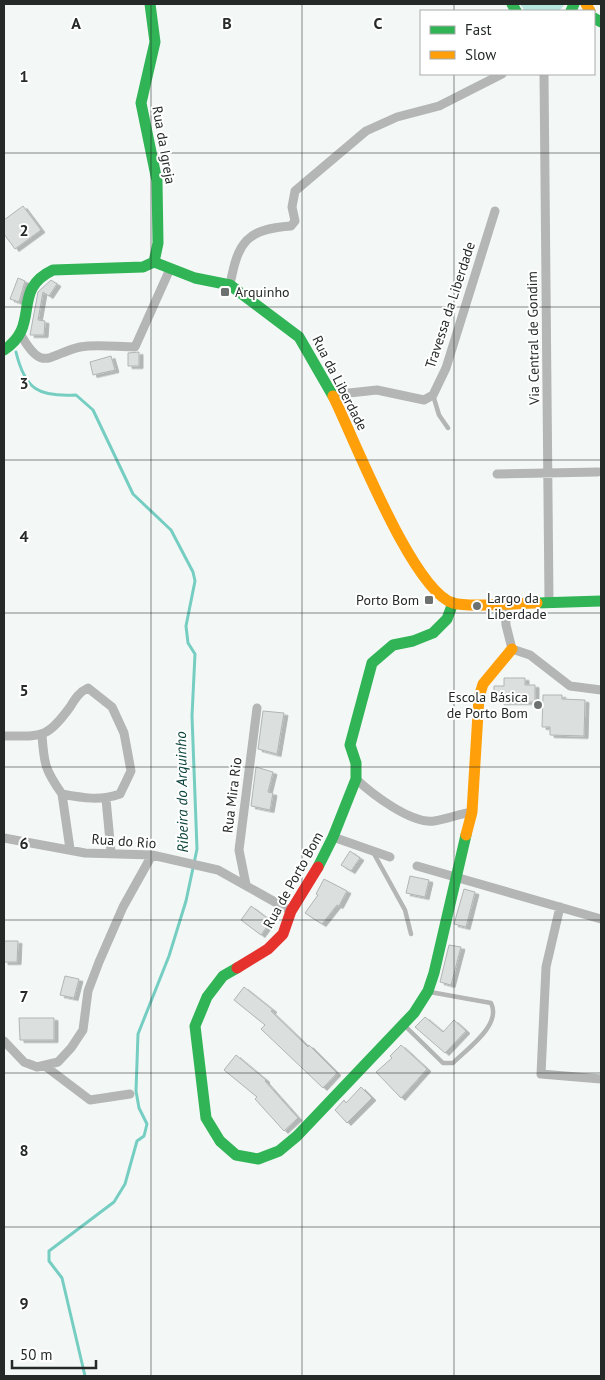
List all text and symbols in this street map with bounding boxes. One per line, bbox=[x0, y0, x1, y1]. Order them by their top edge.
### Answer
legend bbox=[420, 10, 595, 75]
text: A bbox=[71, 13, 81, 33]
text: B bbox=[222, 13, 232, 33]
text: C bbox=[374, 13, 383, 33]
text: Fast bbox=[465, 20, 492, 39]
text: Slow bbox=[465, 45, 496, 64]
text: 1 bbox=[19, 66, 29, 86]
street label: Rua da Igreja bbox=[148, 105, 180, 185]
text: 2 bbox=[19, 220, 29, 240]
street label: Travessa da Liberdade bbox=[421, 239, 479, 371]
street label: Via Central de Gondim bbox=[523, 271, 543, 406]
place label: Arquinho bbox=[235, 283, 290, 301]
marker: Arquinho bbox=[219, 286, 231, 298]
street label: Rua da Liberdade bbox=[308, 332, 372, 434]
text: 3 bbox=[19, 373, 29, 393]
text: 4 bbox=[19, 526, 29, 546]
place label: Largo da Liberdade bbox=[487, 589, 547, 623]
place label: Porto Bom bbox=[356, 591, 419, 609]
marker: Porto Bom bbox=[423, 594, 435, 606]
marker: Largo da Liberdade bbox=[471, 600, 483, 612]
text: 5 bbox=[19, 680, 29, 700]
place label: Escola Básica de Porto Bom bbox=[447, 688, 528, 722]
marker: Escola Básica de Porto Bom bbox=[532, 699, 544, 711]
water label: Ribeira do Arquinho bbox=[171, 731, 192, 853]
street label: Rua Mira Rio bbox=[218, 756, 246, 834]
street label: Rua de Porto Bom bbox=[259, 829, 327, 931]
street label: Rua do Rio bbox=[91, 830, 157, 852]
text: 6 bbox=[19, 833, 29, 853]
text: 7 bbox=[19, 986, 29, 1006]
text: 8 bbox=[19, 1140, 29, 1160]
text: 9 bbox=[19, 1293, 29, 1313]
scale bar bbox=[12, 1338, 96, 1370]
text: 50 m bbox=[20, 1345, 53, 1364]

